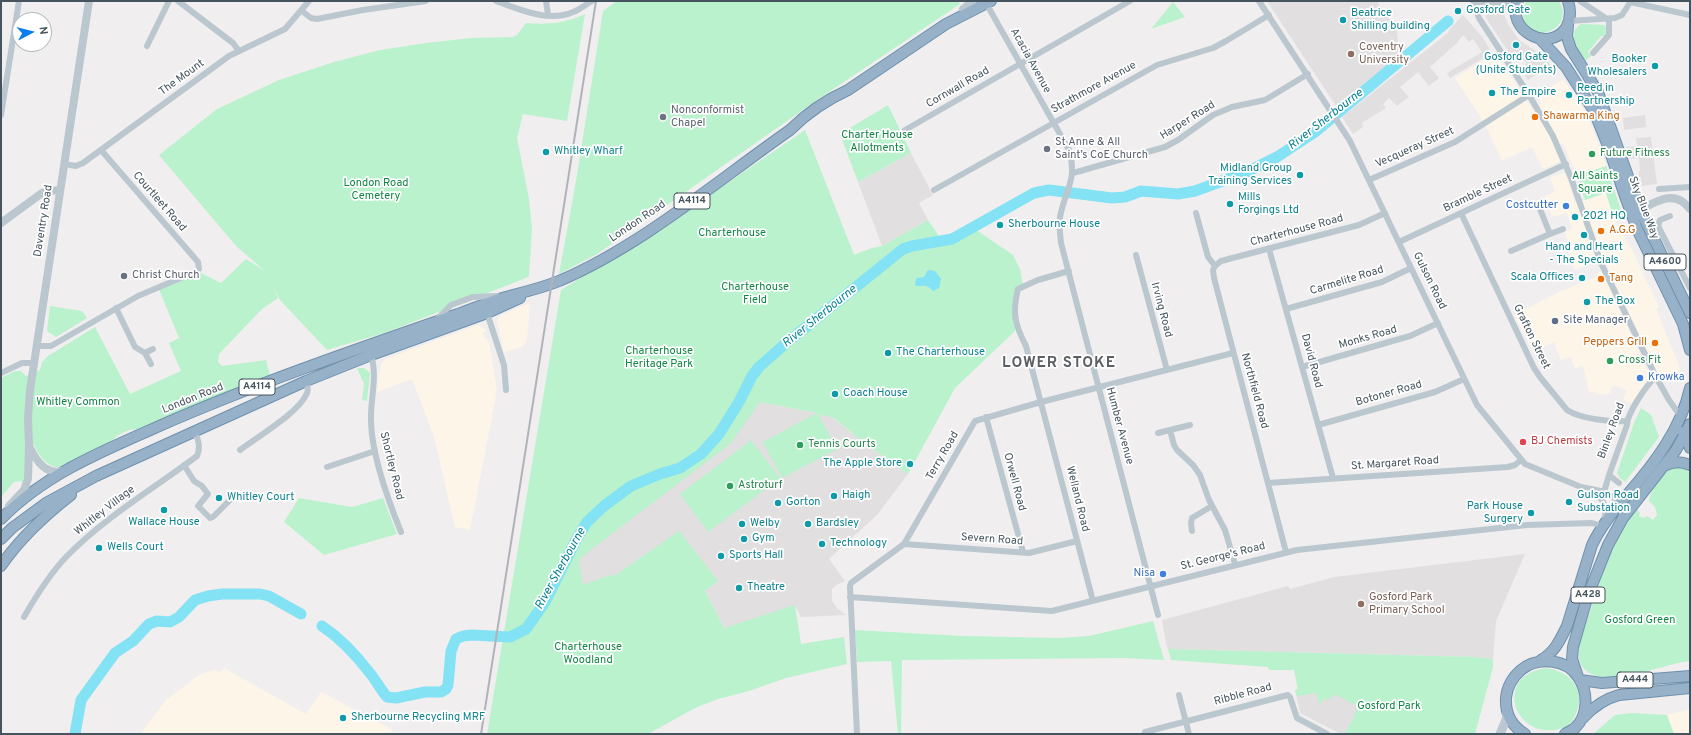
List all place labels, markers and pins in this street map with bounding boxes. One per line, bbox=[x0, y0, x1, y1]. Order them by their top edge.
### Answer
place label: Gosford Gate bbox=[1466, 4, 1530, 18]
marker: Gosford Gate bbox=[1453, 6, 1463, 16]
place label: Beatrice Shilling building bbox=[1351, 7, 1430, 33]
marker: Beatrice Shilling building bbox=[1338, 15, 1348, 25]
marker: Gosford Gate (Unite Students) bbox=[1511, 40, 1521, 50]
place label: Coventry University bbox=[1359, 41, 1409, 67]
marker: Coventry University bbox=[1346, 49, 1356, 59]
place label: Gosford Gate (Unite Students) bbox=[1476, 51, 1556, 77]
place label: Booker Wholesalers bbox=[1588, 53, 1647, 79]
marker: Booker Wholesalers bbox=[1650, 61, 1660, 71]
place label: Reed in Partnership bbox=[1577, 82, 1635, 108]
place label: The Empire bbox=[1500, 86, 1556, 100]
marker: The Empire bbox=[1487, 88, 1497, 98]
marker: Reed in Partnership bbox=[1564, 90, 1574, 100]
place label: Nonconformist Chapel bbox=[671, 104, 744, 130]
place label: Shawarma King bbox=[1543, 110, 1620, 124]
marker: Nonconformist Chapel bbox=[658, 112, 668, 122]
marker: Shawarma King bbox=[1530, 112, 1540, 122]
place label: St Anne & All Saint’s CoE Church bbox=[1055, 136, 1148, 162]
marker: St Anne & All Saint’s CoE Church bbox=[1042, 144, 1052, 154]
place label: Whitley Wharf bbox=[554, 145, 623, 159]
marker: Whitley Wharf bbox=[541, 147, 551, 157]
place label: Future Fitness bbox=[1600, 147, 1670, 161]
marker: Future Fitness bbox=[1587, 149, 1597, 159]
place label: Midland Group Training Services bbox=[1208, 162, 1292, 188]
marker: Midland Group Training Services bbox=[1295, 170, 1305, 180]
place label: Mills Forgings Ltd bbox=[1238, 191, 1299, 217]
marker: Mills Forgings Ltd bbox=[1225, 199, 1235, 209]
place label: Costcutter bbox=[1506, 199, 1558, 213]
marker: Costcutter bbox=[1561, 201, 1571, 211]
place label: 2021 HQ bbox=[1583, 210, 1626, 224]
marker: 2021 HQ bbox=[1570, 212, 1580, 222]
place label: Sherbourne House bbox=[1008, 218, 1100, 232]
marker: Sherbourne House bbox=[995, 220, 1005, 230]
place label: A.G.G bbox=[1609, 224, 1636, 238]
marker: A.G.G bbox=[1596, 226, 1606, 236]
marker: Hand and Heart - The Specials bbox=[1579, 230, 1589, 240]
place label: Hand and Heart - The Specials bbox=[1545, 241, 1623, 267]
place label: Christ Church bbox=[132, 269, 200, 283]
marker: Christ Church bbox=[119, 271, 129, 281]
place label: Scala Offices bbox=[1510, 271, 1574, 285]
place label: Tang bbox=[1609, 272, 1633, 286]
marker: Scala Offices bbox=[1577, 273, 1587, 283]
marker: Tang bbox=[1596, 274, 1606, 284]
place label: The Box bbox=[1595, 295, 1635, 309]
marker: The Box bbox=[1582, 297, 1592, 307]
place label: Site Manager bbox=[1563, 314, 1628, 328]
marker: Site Manager bbox=[1550, 316, 1560, 326]
place label: Peppers Grill bbox=[1583, 336, 1647, 350]
marker: Peppers Grill bbox=[1650, 338, 1660, 348]
place label: The Charterhouse bbox=[896, 346, 985, 360]
marker: The Charterhouse bbox=[883, 348, 893, 358]
place label: Cross Fit bbox=[1618, 354, 1661, 368]
marker: Cross Fit bbox=[1605, 356, 1615, 366]
place label: Krowka bbox=[1648, 371, 1685, 385]
marker: Krowka bbox=[1635, 373, 1645, 383]
place label: Coach House bbox=[843, 387, 908, 401]
marker: Coach House bbox=[830, 389, 840, 399]
place label: BJ Chemists bbox=[1531, 435, 1593, 449]
marker: BJ Chemists bbox=[1518, 437, 1528, 447]
place label: Tennis Courts bbox=[808, 438, 876, 452]
marker: Tennis Courts bbox=[795, 440, 805, 450]
place label: The Apple Store bbox=[823, 457, 902, 471]
marker: The Apple Store bbox=[905, 459, 915, 469]
place label: Astroturf bbox=[738, 479, 782, 493]
marker: Astroturf bbox=[725, 481, 735, 491]
place label: Haigh bbox=[842, 489, 870, 503]
place label: Gulson Road Substation bbox=[1577, 489, 1639, 515]
place label: Whitley Court bbox=[227, 491, 294, 505]
marker: Haigh bbox=[829, 491, 839, 501]
marker: Whitley Court bbox=[214, 493, 224, 503]
place label: Gorton bbox=[786, 496, 820, 510]
marker: Gulson Road Substation bbox=[1564, 497, 1574, 507]
marker: Gorton bbox=[773, 498, 783, 508]
place label: Park House Surgery bbox=[1467, 500, 1523, 526]
marker: Wallace House bbox=[159, 505, 169, 515]
marker: Park House Surgery bbox=[1526, 508, 1536, 518]
place label: Wallace House bbox=[128, 516, 200, 530]
place label: Welby bbox=[750, 517, 780, 531]
place label: Bardsley bbox=[816, 517, 859, 531]
marker: Welby bbox=[737, 519, 747, 529]
marker: Bardsley bbox=[803, 519, 813, 529]
place label: Gym bbox=[752, 532, 775, 546]
marker: Gym bbox=[739, 534, 749, 544]
place label: Technology bbox=[830, 537, 887, 551]
marker: Technology bbox=[817, 539, 827, 549]
place label: Wells Court bbox=[107, 541, 164, 555]
marker: Wells Court bbox=[94, 543, 104, 553]
place label: Sports Hall bbox=[729, 549, 783, 563]
marker: Sports Hall bbox=[716, 551, 726, 561]
place label: Nisa bbox=[1134, 567, 1155, 581]
marker: Nisa bbox=[1158, 569, 1168, 579]
place label: Theatre bbox=[747, 581, 785, 595]
marker: Theatre bbox=[734, 583, 744, 593]
place label: Gosford Park Primary School bbox=[1369, 591, 1445, 617]
marker: Gosford Park Primary School bbox=[1356, 599, 1366, 609]
place label: Sherbourne Recycling MRF bbox=[351, 711, 485, 725]
marker: Sherbourne Recycling MRF bbox=[338, 713, 348, 723]

